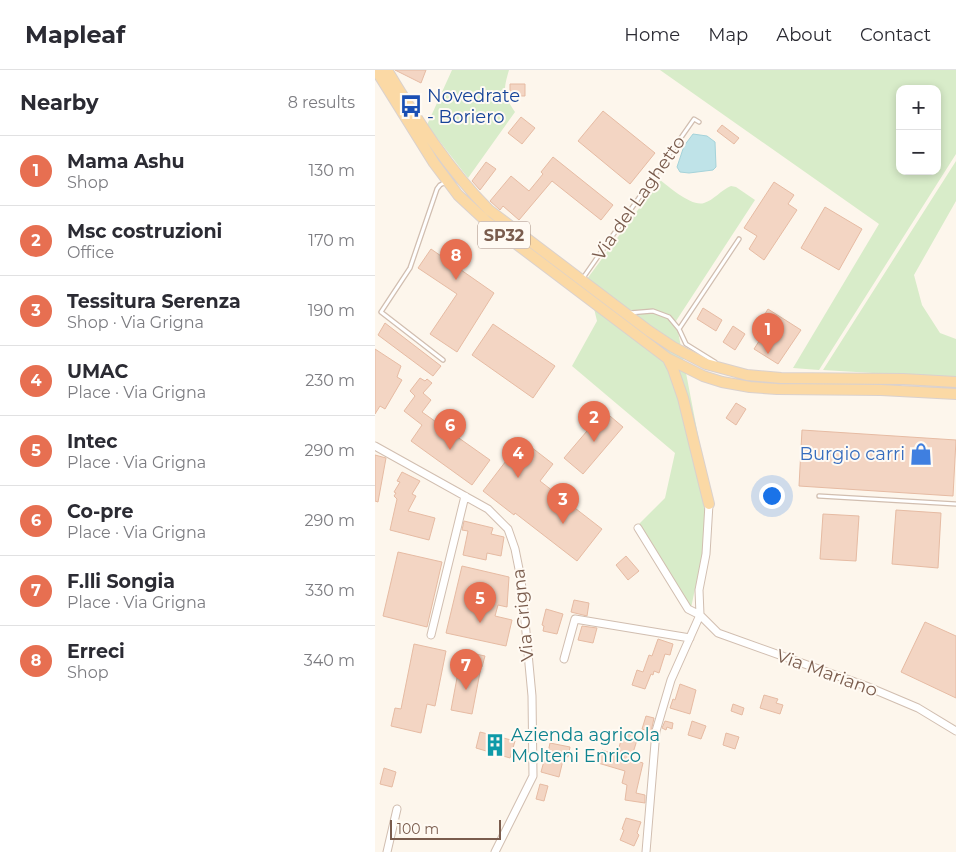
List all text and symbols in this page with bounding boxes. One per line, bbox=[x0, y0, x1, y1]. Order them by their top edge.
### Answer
text: Mapleaf bbox=[25, 20, 125, 49]
text: Home bbox=[624, 24, 680, 46]
text: Map bbox=[708, 24, 748, 46]
text: About bbox=[776, 24, 832, 46]
text: Contact bbox=[860, 24, 931, 46]
place label: Novedrate - Boriero bbox=[427, 85, 520, 128]
map controls bbox=[896, 85, 941, 175]
button: + bbox=[896, 85, 941, 130]
text: Nearby bbox=[20, 90, 99, 115]
text: 8 results bbox=[288, 93, 355, 112]
bus stop icon: Novedrate - Boriero bbox=[398, 93, 424, 119]
button: − bbox=[896, 130, 941, 175]
street label: Via del Laghetto bbox=[588, 131, 690, 265]
text: Mama Ashu bbox=[67, 150, 185, 173]
text: 1 bbox=[33, 161, 39, 180]
text: 130 m bbox=[308, 161, 355, 180]
text: Shop bbox=[67, 173, 109, 192]
text: Msc costruzioni bbox=[67, 220, 222, 243]
road number: SP32 bbox=[478, 222, 530, 248]
text: 2 bbox=[31, 231, 41, 250]
text: 170 m bbox=[308, 231, 355, 250]
pin: 8 bbox=[440, 239, 472, 280]
text: Office bbox=[67, 243, 114, 262]
text: Tessitura Serenza bbox=[67, 290, 241, 313]
text: 3 bbox=[31, 301, 41, 320]
text: 190 m bbox=[308, 301, 355, 320]
text: Shop · Via Grigna bbox=[67, 313, 204, 332]
pin: 1 bbox=[752, 313, 784, 354]
text: UMAC bbox=[67, 360, 128, 383]
text: 4 bbox=[30, 371, 42, 390]
text: 230 m bbox=[305, 371, 355, 390]
text: Place · Via Grigna bbox=[67, 383, 206, 402]
pin: 2 bbox=[578, 401, 610, 442]
pin: 6 bbox=[434, 409, 466, 450]
text: Intec bbox=[67, 430, 118, 453]
pin: 4 bbox=[502, 437, 534, 478]
text: 5 bbox=[31, 441, 41, 460]
text: 290 m bbox=[304, 441, 355, 460]
shop icon: Burgio carri bbox=[908, 441, 934, 467]
place label: Burgio carri bbox=[799, 443, 905, 465]
text: Place · Via Grigna bbox=[67, 453, 206, 472]
pin: 3 bbox=[547, 483, 579, 524]
your location bbox=[759, 483, 785, 509]
text: Co-pre bbox=[67, 500, 134, 523]
text: 6 bbox=[31, 511, 41, 530]
text: 290 m bbox=[304, 511, 355, 530]
text: Place · Via Grigna bbox=[67, 523, 206, 542]
street label: Via Grigna bbox=[507, 567, 539, 663]
text: F.lli Songia bbox=[67, 570, 175, 593]
text: 7 bbox=[31, 581, 41, 600]
text: 330 m bbox=[305, 581, 355, 600]
pin: 5 bbox=[464, 582, 496, 623]
text: Place · Via Grigna bbox=[67, 593, 206, 612]
text: Erreci bbox=[67, 640, 125, 663]
street label: Via Mariano bbox=[773, 644, 881, 702]
pin: 7 bbox=[450, 649, 482, 690]
text: 8 bbox=[31, 651, 41, 670]
text: 340 m bbox=[304, 651, 355, 670]
text: Shop bbox=[67, 663, 109, 682]
place label: Azienda agricola Molteni Enrico bbox=[511, 724, 660, 767]
building icon: Azienda agricola Molteni Enrico bbox=[482, 732, 508, 758]
scale bar bbox=[390, 817, 501, 840]
text: 100 m bbox=[397, 820, 439, 838]

